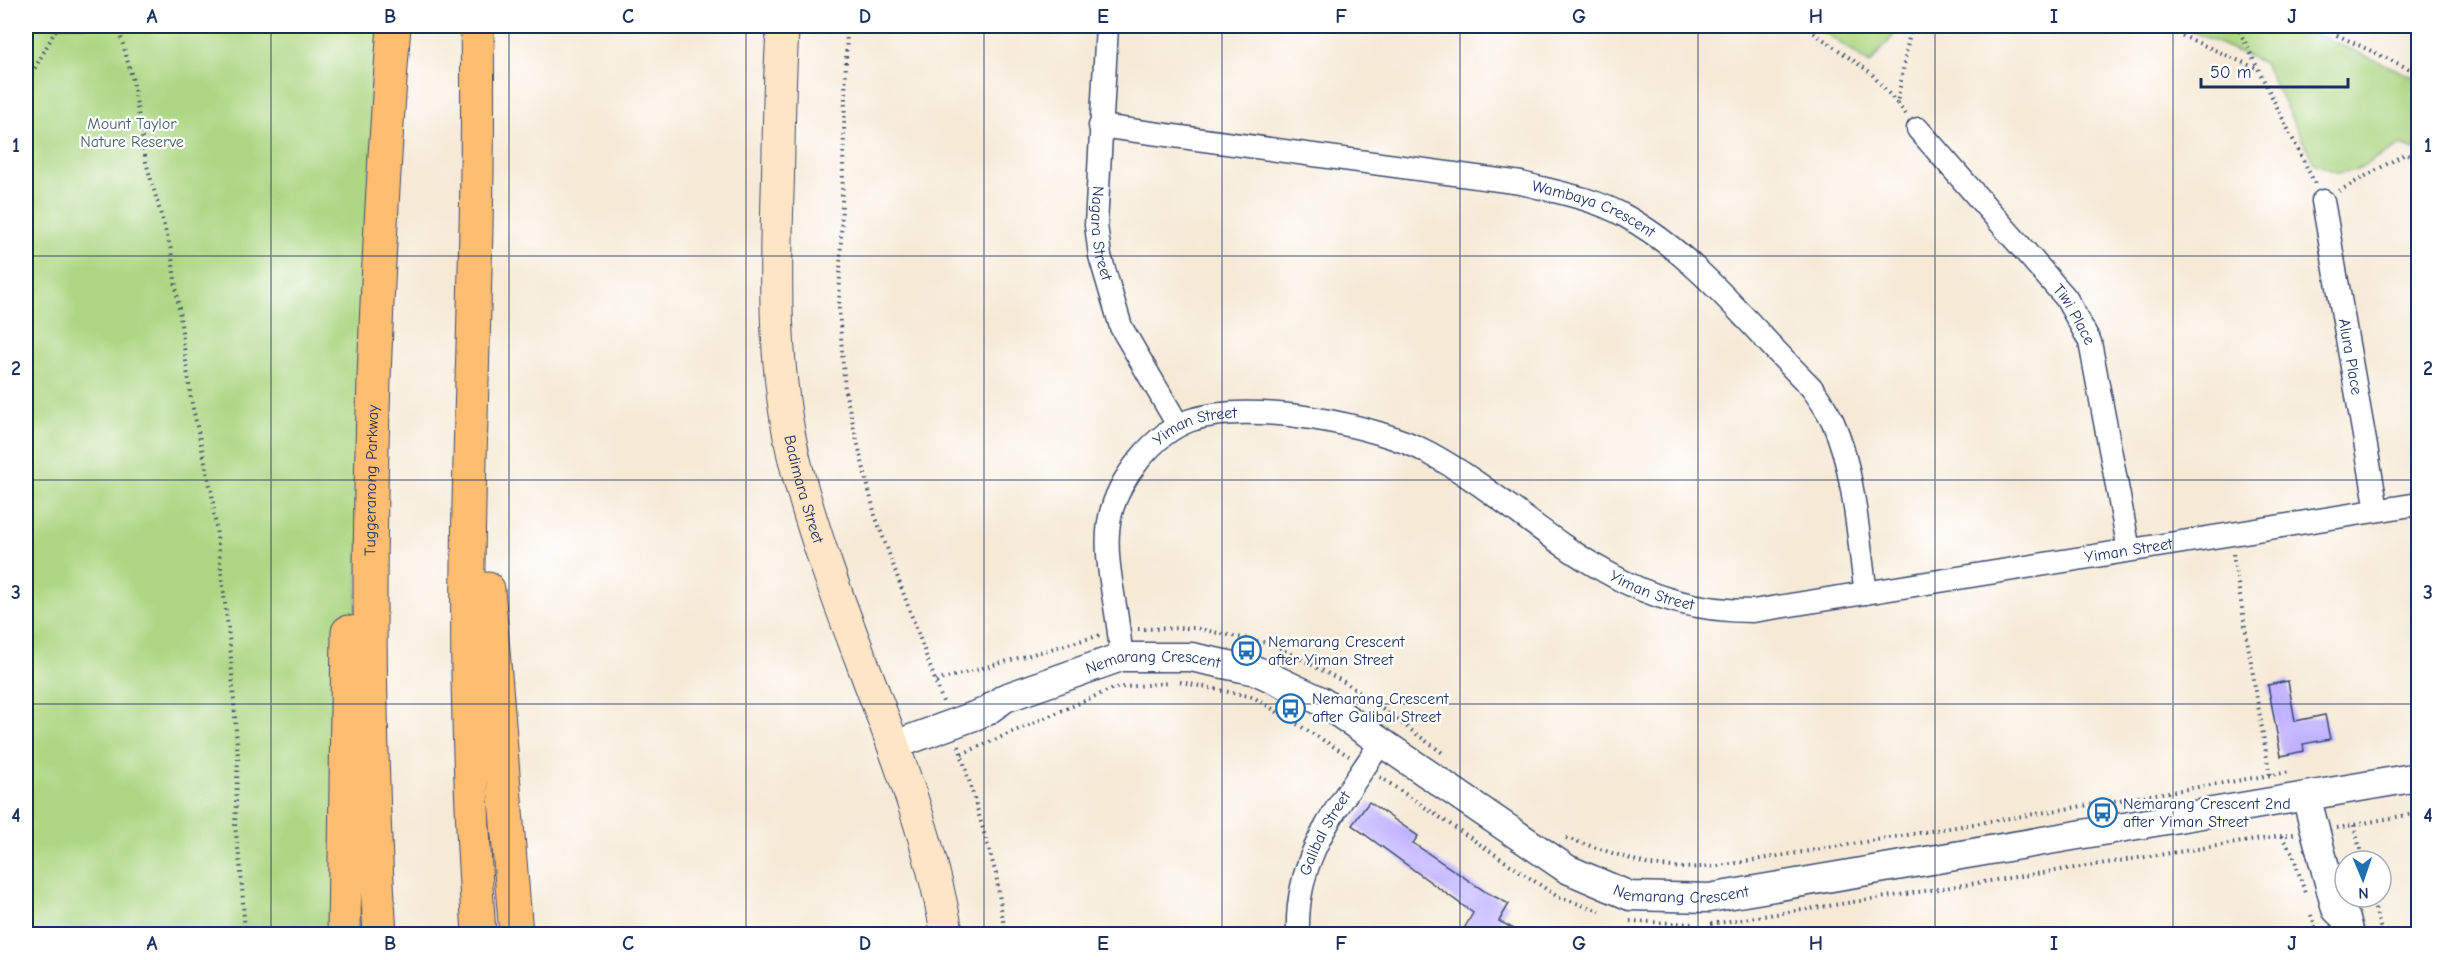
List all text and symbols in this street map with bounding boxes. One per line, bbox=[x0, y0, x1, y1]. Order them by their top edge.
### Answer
text: A bbox=[146, 5, 158, 28]
text: B bbox=[384, 5, 396, 28]
text: C bbox=[622, 5, 634, 28]
text: D bbox=[859, 5, 871, 28]
text: E bbox=[1097, 5, 1109, 28]
text: F bbox=[1335, 5, 1347, 28]
text: G bbox=[1572, 5, 1586, 28]
text: H bbox=[1809, 5, 1823, 28]
text: I bbox=[2050, 5, 2058, 28]
text: J bbox=[2287, 5, 2297, 28]
scale bar bbox=[2201, 51, 2348, 89]
text: 50 m bbox=[2210, 62, 2252, 83]
park label: Mount Taylor Nature Reserve bbox=[80, 115, 184, 151]
text: 1 bbox=[12, 134, 20, 157]
text: 1 bbox=[2424, 134, 2432, 157]
street label: Wambaya Crescent bbox=[1530, 177, 1659, 241]
street label: Nagara Street bbox=[1087, 186, 1116, 283]
street label: Tiwi Place bbox=[2049, 281, 2099, 348]
street label: Alura Place bbox=[2335, 317, 2366, 396]
text: 2 bbox=[11, 357, 21, 380]
text: 2 bbox=[2423, 357, 2433, 380]
street label: Tuggeranong Parkway bbox=[361, 403, 382, 556]
street label: Yiman Street bbox=[1150, 404, 1238, 449]
street label: Badimara Street bbox=[780, 434, 827, 546]
street label: Yiman Street bbox=[2083, 535, 2174, 567]
street label: Yiman Street bbox=[1607, 567, 1696, 614]
text: 3 bbox=[11, 581, 21, 604]
text: 3 bbox=[2423, 581, 2433, 604]
place label: Nemarang Crescent after Yiman Street bbox=[1268, 633, 1405, 669]
bus stop icon: Nemarang Crescent after Yiman Street bbox=[1231, 635, 1263, 667]
street label: Nemarang Crescent bbox=[1083, 647, 1223, 678]
place label: Nemarang Crescent after Galibal Street bbox=[1312, 690, 1449, 726]
bus stop icon: Nemarang Crescent after Galibal Street bbox=[1275, 692, 1307, 724]
street label: Galibal Street bbox=[1296, 788, 1355, 878]
place label: Nemarang Crescent 2nd after Yiman Street bbox=[2123, 795, 2291, 831]
bus stop icon: Nemarang Crescent 2nd after Yiman Street bbox=[2086, 797, 2118, 829]
text: 4 bbox=[11, 804, 21, 827]
text: 4 bbox=[2423, 804, 2433, 827]
north arrow bbox=[2333, 849, 2393, 909]
street label: Nemarang Crescent bbox=[1610, 881, 1751, 907]
text: N bbox=[2358, 884, 2369, 902]
text: A bbox=[146, 932, 158, 955]
text: B bbox=[384, 932, 396, 955]
text: C bbox=[622, 932, 634, 955]
text: D bbox=[859, 932, 871, 955]
text: E bbox=[1097, 932, 1109, 955]
text: F bbox=[1335, 932, 1347, 955]
text: G bbox=[1572, 932, 1586, 955]
text: H bbox=[1809, 932, 1823, 955]
text: I bbox=[2050, 932, 2058, 955]
text: J bbox=[2287, 932, 2297, 955]

